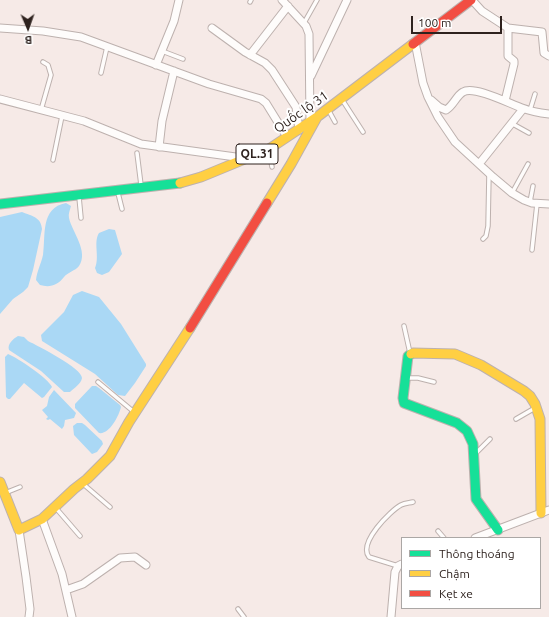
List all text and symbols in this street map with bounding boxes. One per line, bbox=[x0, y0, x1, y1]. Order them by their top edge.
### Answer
north arrow bbox=[8, 8, 48, 48]
scale bar bbox=[413, 8, 504, 34]
text: 100 m bbox=[418, 16, 451, 29]
text: B bbox=[25, 34, 32, 46]
street label: Quốc lộ 31 bbox=[271, 88, 331, 136]
road number: QL.31 bbox=[236, 144, 278, 164]
legend bbox=[401, 537, 541, 609]
text: Thông thoáng bbox=[439, 547, 515, 560]
text: Chậm bbox=[439, 567, 470, 580]
text: Kẹt xe bbox=[439, 587, 473, 600]

